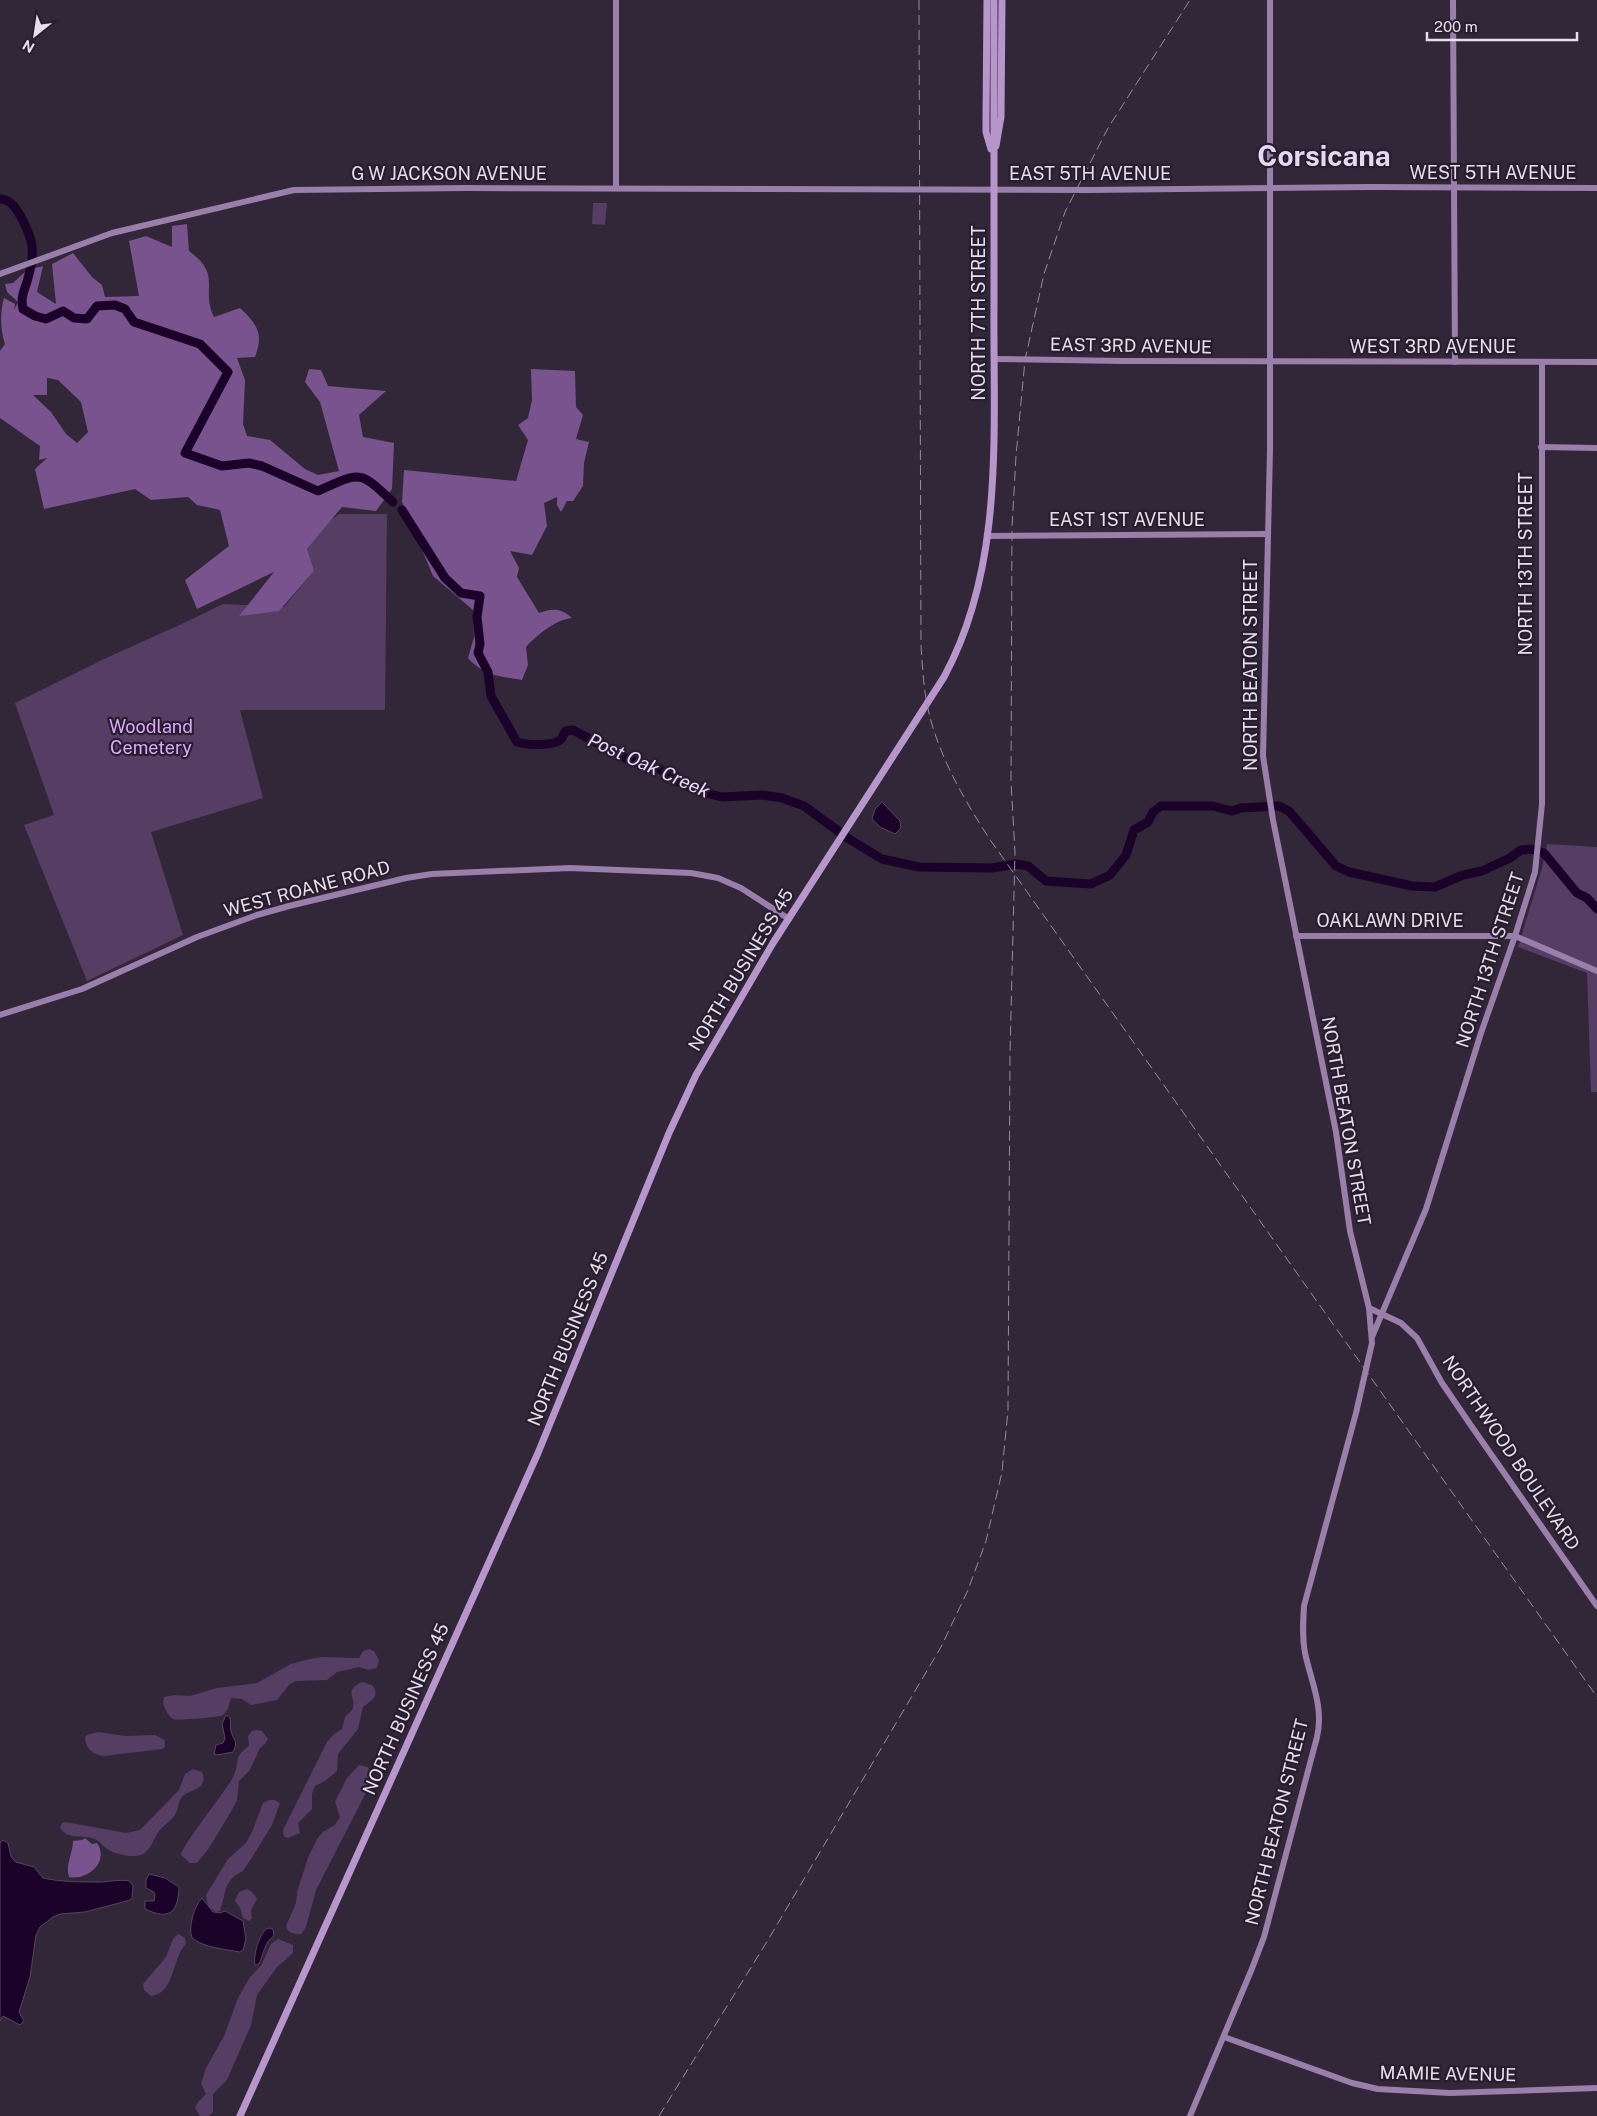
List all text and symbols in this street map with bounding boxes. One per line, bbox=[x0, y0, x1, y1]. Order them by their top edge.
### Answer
north arrow bbox=[10, 10, 60, 60]
scale bar bbox=[1427, 10, 1577, 42]
text: 200 m bbox=[1434, 18, 1478, 35]
text: N bbox=[20, 37, 37, 56]
district label: Corsicana bbox=[1257, 139, 1391, 172]
street label: WEST 5TH AVENUE bbox=[1410, 162, 1576, 183]
street label: G W JACKSON AVENUE bbox=[351, 163, 547, 184]
street label: EAST 5TH AVENUE bbox=[1009, 163, 1171, 184]
street label: NORTH 7TH STREET bbox=[968, 225, 989, 401]
street label: EAST 3RD AVENUE bbox=[1050, 334, 1212, 357]
street label: WEST 3RD AVENUE bbox=[1350, 336, 1516, 357]
street label: NORTH 13TH STREET bbox=[1515, 472, 1536, 656]
street label: EAST 1ST AVENUE bbox=[1049, 509, 1205, 530]
street label: NORTH BEATON STREET bbox=[1240, 559, 1261, 771]
park label: Woodland Cemetery bbox=[109, 716, 193, 758]
water label: Post Oak Creek bbox=[585, 728, 714, 802]
street label: WEST ROANE ROAD bbox=[221, 856, 392, 921]
street label: NORTH 13TH STREET bbox=[1451, 869, 1528, 1050]
street label: NORTH BUSINESS 45 bbox=[684, 885, 797, 1055]
street label: OAKLAWN DRIVE bbox=[1316, 910, 1464, 931]
street label: NORTH BEATON STREET bbox=[1318, 1015, 1375, 1227]
street label: NORTH BUSINESS 45 bbox=[523, 1249, 612, 1429]
street label: NORTHWOOD BOULEVARD bbox=[1438, 1351, 1584, 1554]
street label: NORTH BUSINESS 45 bbox=[358, 1620, 453, 1798]
street label: NORTH BEATON STREET bbox=[1241, 1716, 1312, 1927]
street label: MAMIE AVENUE bbox=[1379, 2062, 1517, 2085]

